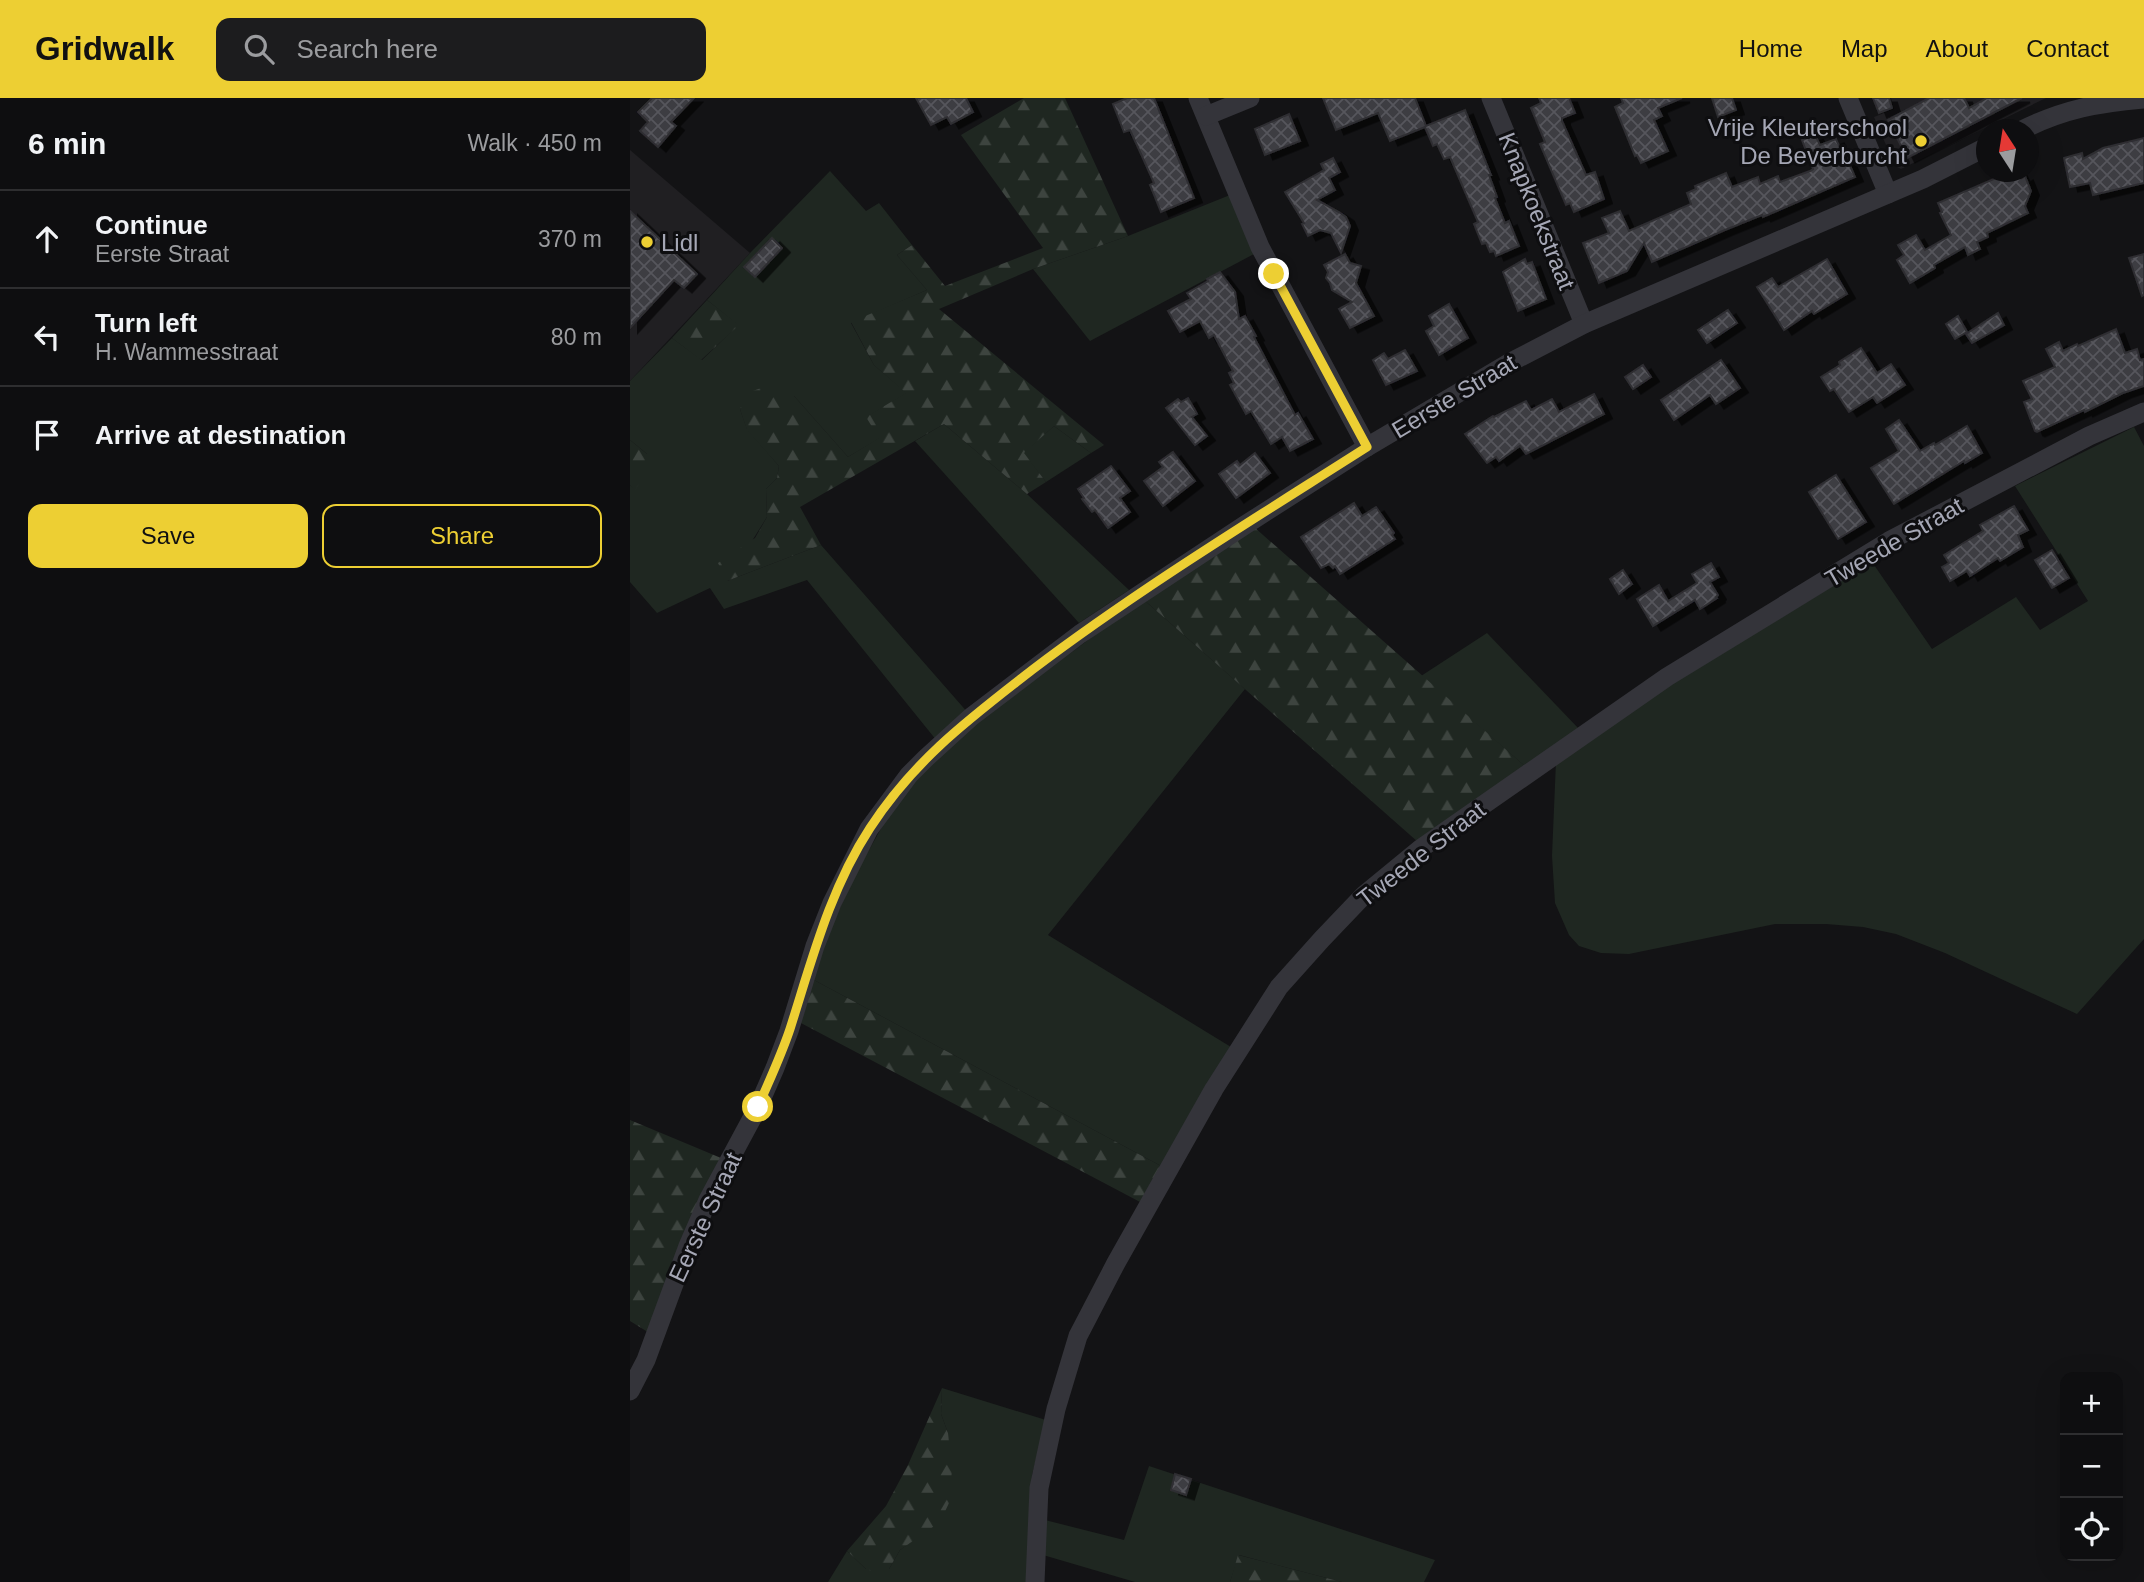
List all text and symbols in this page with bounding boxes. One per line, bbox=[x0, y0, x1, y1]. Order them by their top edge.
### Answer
search box bbox=[216, 18, 706, 81]
text: Gridwalk bbox=[35, 30, 174, 67]
icon: search bbox=[240, 30, 278, 68]
text: Search here bbox=[296, 34, 438, 64]
text: Home bbox=[1739, 35, 1803, 62]
text: Map bbox=[1841, 35, 1888, 62]
text: About bbox=[1926, 35, 1988, 62]
text: Contact bbox=[2026, 35, 2109, 62]
place label: Vrije Kleuterschool De Beverburcht bbox=[1708, 114, 1907, 169]
north arrow bbox=[1976, 119, 2039, 182]
text: 6 min bbox=[28, 127, 106, 160]
street label: Knapkoekstraat bbox=[1493, 129, 1581, 294]
text: Walk · 450 m bbox=[467, 130, 602, 156]
marker: Vrije Kleuterschool De Beverburcht bbox=[1913, 133, 1929, 149]
text: Continue bbox=[95, 210, 208, 240]
icon: ahead bbox=[28, 220, 66, 258]
text: 370 m bbox=[538, 226, 602, 252]
place label: Lidl bbox=[661, 229, 698, 256]
marker: Lidl bbox=[639, 234, 655, 250]
text: Eerste Straat bbox=[95, 241, 229, 267]
route end bbox=[1258, 258, 1289, 289]
text: Turn left bbox=[95, 308, 197, 338]
icon: left bbox=[28, 318, 66, 356]
text: 80 m bbox=[551, 324, 602, 350]
text: H. Wammesstraat bbox=[95, 339, 278, 365]
street label: Eerste Straat bbox=[1387, 348, 1521, 444]
icon: arrive bbox=[28, 416, 66, 454]
text: Arrive at destination bbox=[95, 420, 346, 450]
street label: Tweede Straat bbox=[1820, 491, 1968, 592]
button: Save bbox=[28, 504, 308, 568]
button: Share bbox=[322, 504, 602, 568]
street label: Tweede Straat bbox=[1352, 796, 1491, 912]
route start bbox=[742, 1091, 773, 1122]
street label: Eerste Straat bbox=[663, 1148, 747, 1286]
map controls bbox=[2060, 1372, 2123, 1561]
button: + bbox=[2060, 1372, 2123, 1435]
button: − bbox=[2060, 1435, 2123, 1498]
button: locate bbox=[2060, 1498, 2123, 1561]

